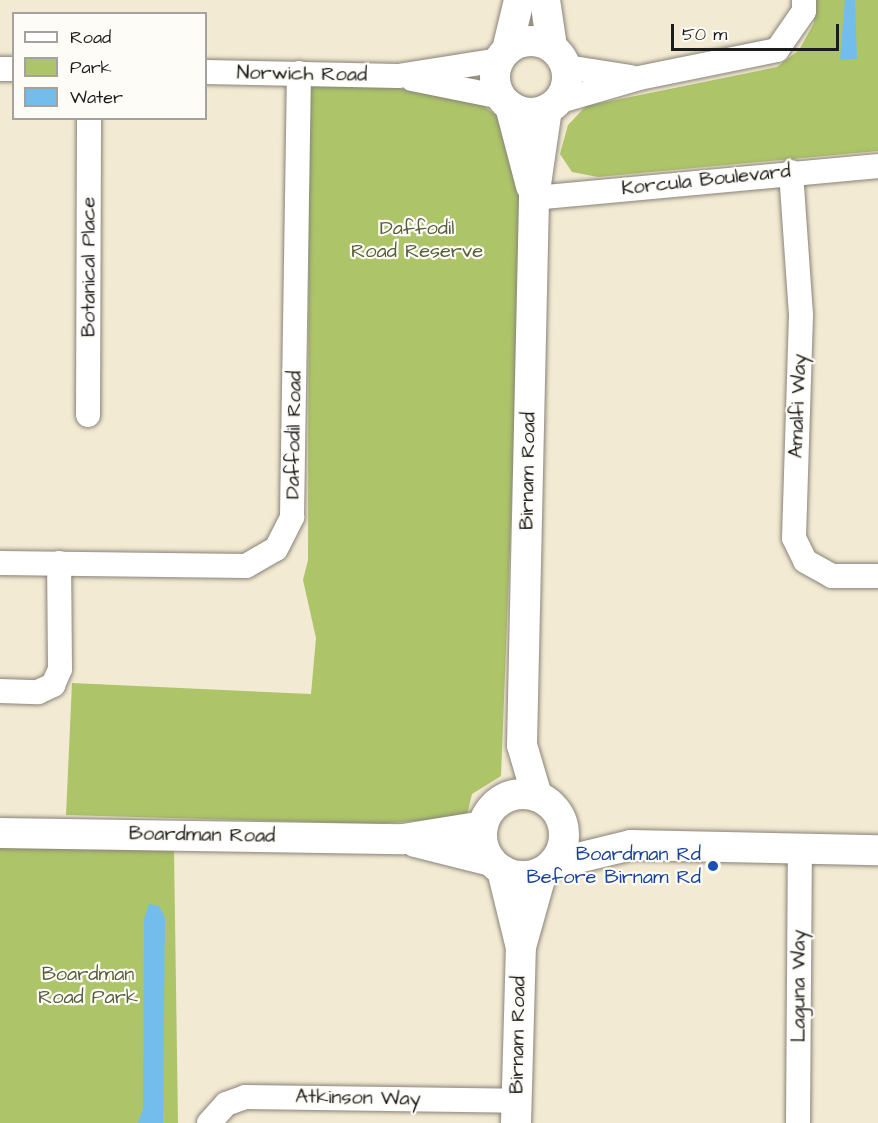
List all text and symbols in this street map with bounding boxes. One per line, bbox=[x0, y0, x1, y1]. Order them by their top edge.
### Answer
legend bbox=[12, 12, 207, 120]
scale bar bbox=[674, 12, 842, 50]
text: 50 m bbox=[682, 22, 727, 47]
text: Road bbox=[70, 25, 111, 50]
text: Park bbox=[70, 55, 112, 80]
street label: Norwich Road bbox=[237, 61, 367, 87]
text: Water bbox=[70, 85, 123, 110]
street label: Korcula Boulevard bbox=[620, 159, 792, 201]
street label: Botanical Place bbox=[77, 197, 101, 337]
park label: Daffodil Road Reserve bbox=[351, 217, 483, 264]
street label: Amalfi Way bbox=[784, 353, 812, 459]
street label: Daffodil Road bbox=[281, 371, 307, 499]
street label: Birnam Road bbox=[515, 412, 541, 530]
street label: Boardman Road bbox=[128, 822, 276, 848]
place label: Boardman Rd Before Birnam Rd bbox=[526, 843, 701, 890]
marker: Boardman Rd Before Birnam Rd bbox=[706, 859, 720, 873]
street label: Laguna Way bbox=[787, 930, 811, 1042]
park label: Boardman Road Park bbox=[38, 963, 138, 1010]
street label: Birnam Road bbox=[505, 976, 531, 1094]
street label: Atkinson Way bbox=[295, 1085, 421, 1111]

